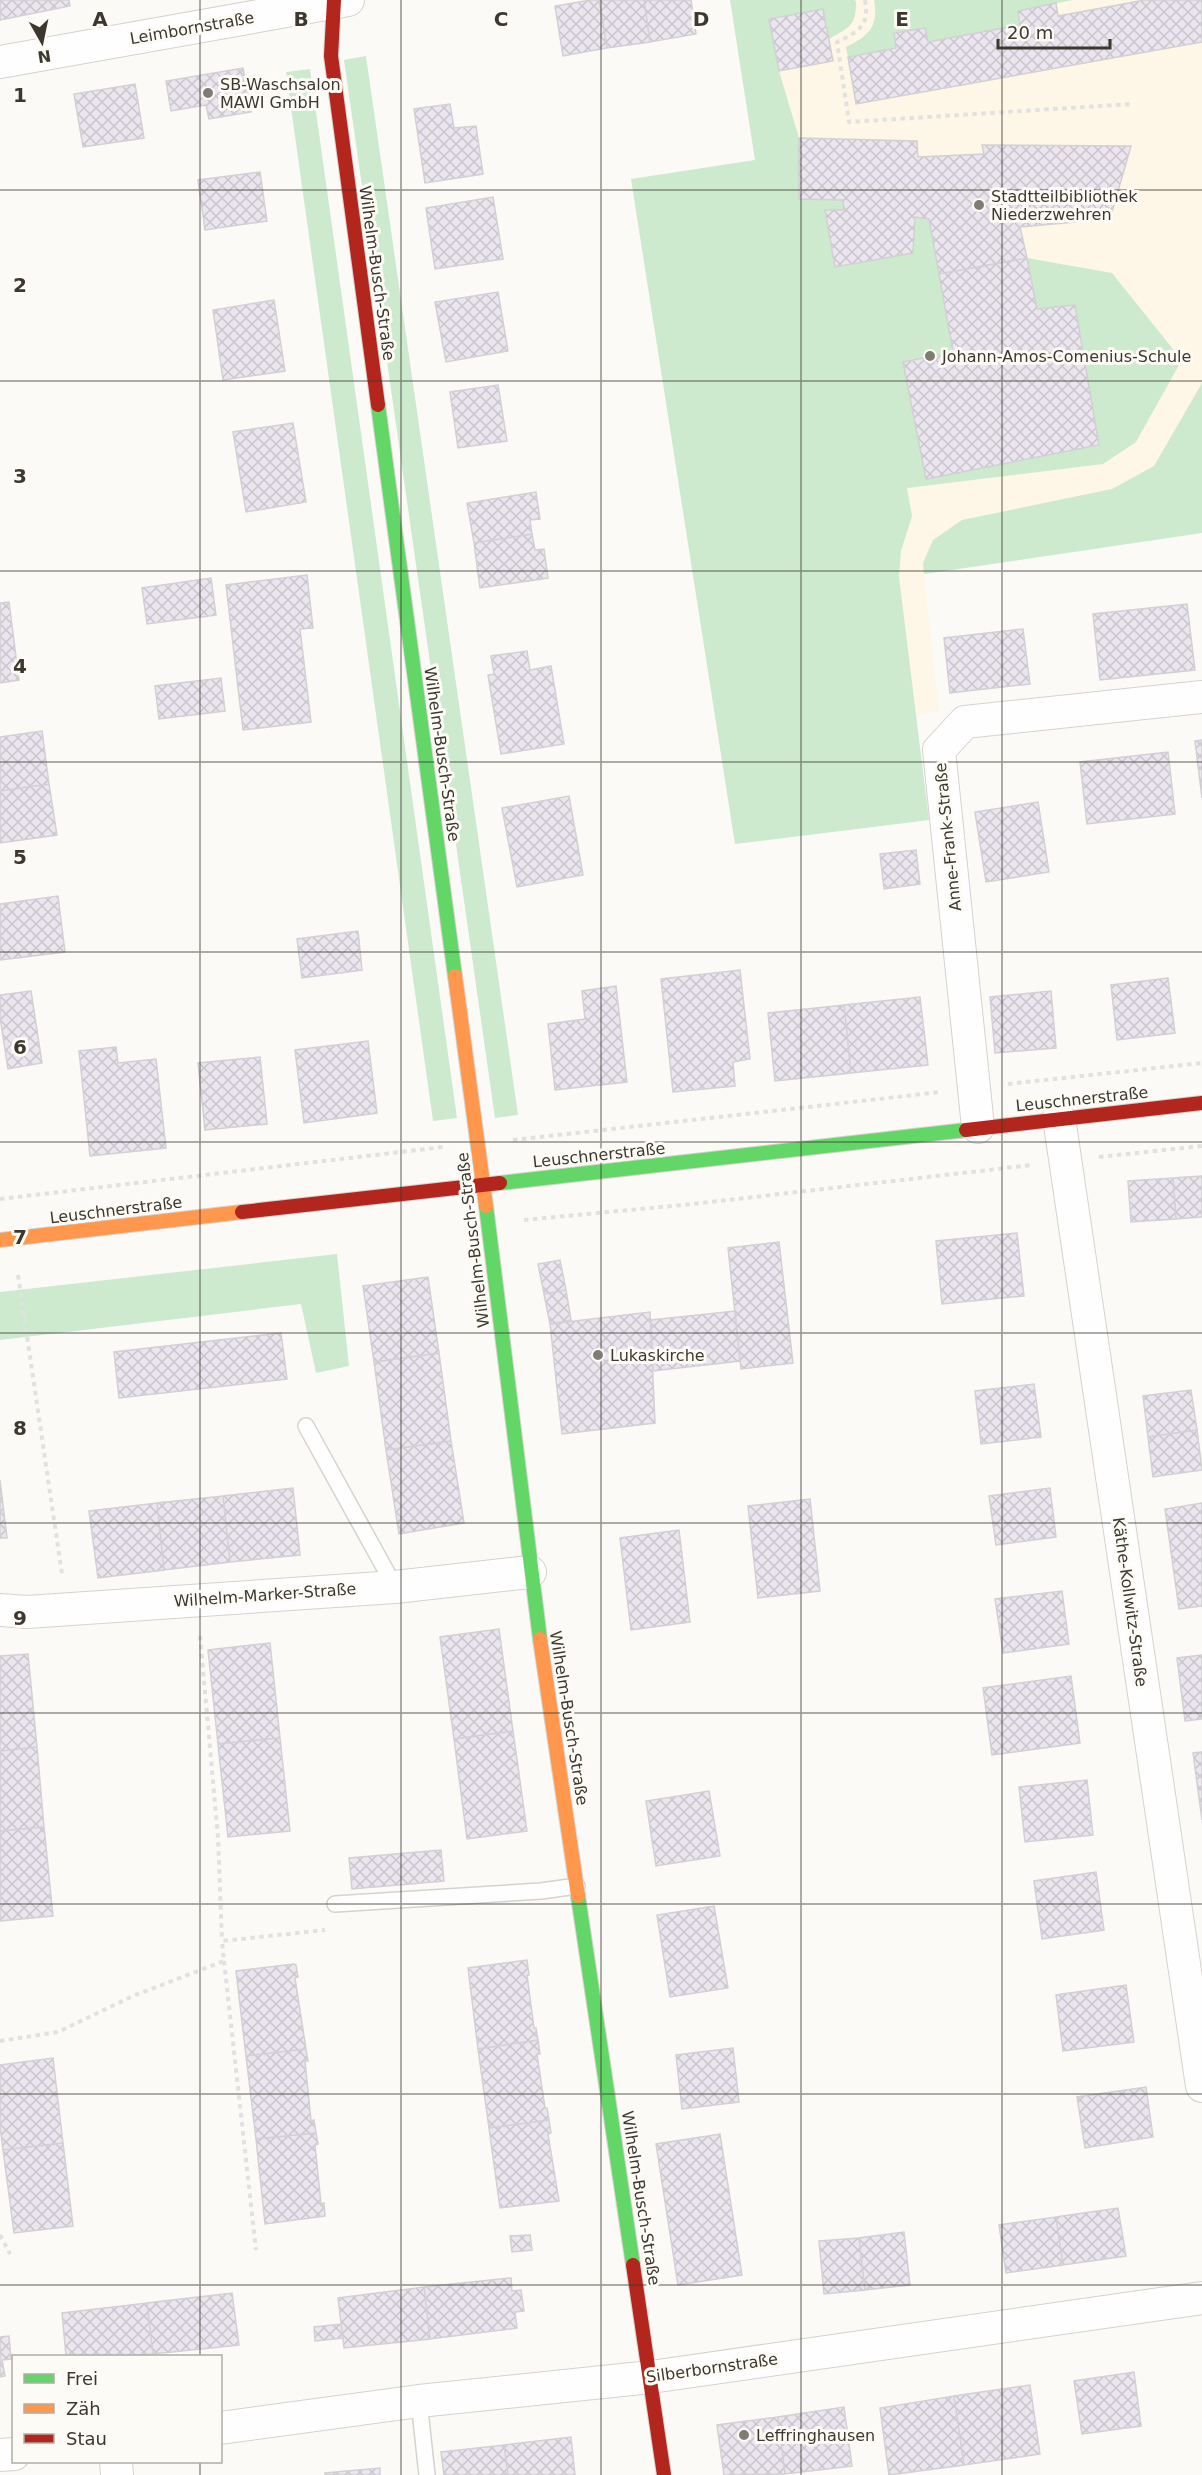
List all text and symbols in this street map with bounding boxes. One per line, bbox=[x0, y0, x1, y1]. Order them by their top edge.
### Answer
text: A bbox=[92, 7, 108, 31]
text: B bbox=[293, 7, 309, 31]
text: C bbox=[494, 7, 508, 31]
text: D bbox=[693, 7, 709, 31]
text: E bbox=[895, 7, 909, 31]
street label: Leimbornstraße bbox=[128, 8, 256, 48]
north arrow bbox=[12, 12, 72, 72]
scale bar bbox=[998, 12, 1110, 50]
text: 20 m bbox=[1007, 22, 1053, 43]
text: N bbox=[36, 46, 52, 67]
place label: SB-Waschsalon MAWI GmbH bbox=[220, 75, 341, 112]
text: 1 bbox=[13, 83, 27, 107]
marker: SB-Waschsalon MAWI GmbH bbox=[201, 86, 215, 100]
street label: Wilhelm-Busch-Straße bbox=[355, 184, 399, 362]
place label: Stadtteilbibliothek Niederzwehren bbox=[991, 187, 1138, 224]
marker: Stadtteilbibliothek Niederzwehren bbox=[972, 198, 986, 212]
text: 2 bbox=[13, 273, 27, 297]
place label: Johann-Amos-Comenius-Schule bbox=[941, 347, 1191, 366]
marker: Johann-Amos-Comenius-Schule bbox=[923, 349, 937, 363]
text: 3 bbox=[13, 464, 27, 488]
text: 4 bbox=[13, 654, 27, 678]
street label: Wilhelm-Busch-Straße bbox=[420, 665, 464, 843]
street label: Anne-Frank-Straße bbox=[931, 762, 965, 912]
text: 5 bbox=[13, 845, 27, 869]
text: 6 bbox=[13, 1035, 27, 1059]
street label: Leuschnerstraße bbox=[1015, 1083, 1149, 1115]
street label: Leuschnerstraße bbox=[532, 1139, 666, 1171]
street label: Wilhelm-Busch-Straße bbox=[453, 1151, 493, 1329]
street label: Leuschnerstraße bbox=[49, 1192, 183, 1228]
text: 7 bbox=[13, 1225, 27, 1249]
place label: Lukaskirche bbox=[610, 1346, 705, 1365]
marker: Lukaskirche bbox=[591, 1348, 605, 1362]
text: 8 bbox=[13, 1416, 27, 1440]
street label: Käthe-Kollwitz-Straße bbox=[1109, 1516, 1151, 1688]
street label: Wilhelm-Marker-Straße bbox=[173, 1579, 357, 1611]
text: 9 bbox=[13, 1606, 27, 1630]
street label: Wilhelm-Busch-Straße bbox=[546, 1629, 592, 1807]
street label: Wilhelm-Busch-Straße bbox=[618, 2109, 664, 2287]
street label: Silberbornstraße bbox=[645, 2349, 779, 2387]
legend bbox=[12, 2355, 222, 2463]
text: Frei bbox=[66, 2368, 98, 2389]
text: Zäh bbox=[66, 2398, 101, 2419]
place label: Leffringhausen bbox=[756, 2426, 875, 2445]
text: Stau bbox=[66, 2428, 107, 2449]
marker: Leffringhausen bbox=[737, 2428, 751, 2442]

